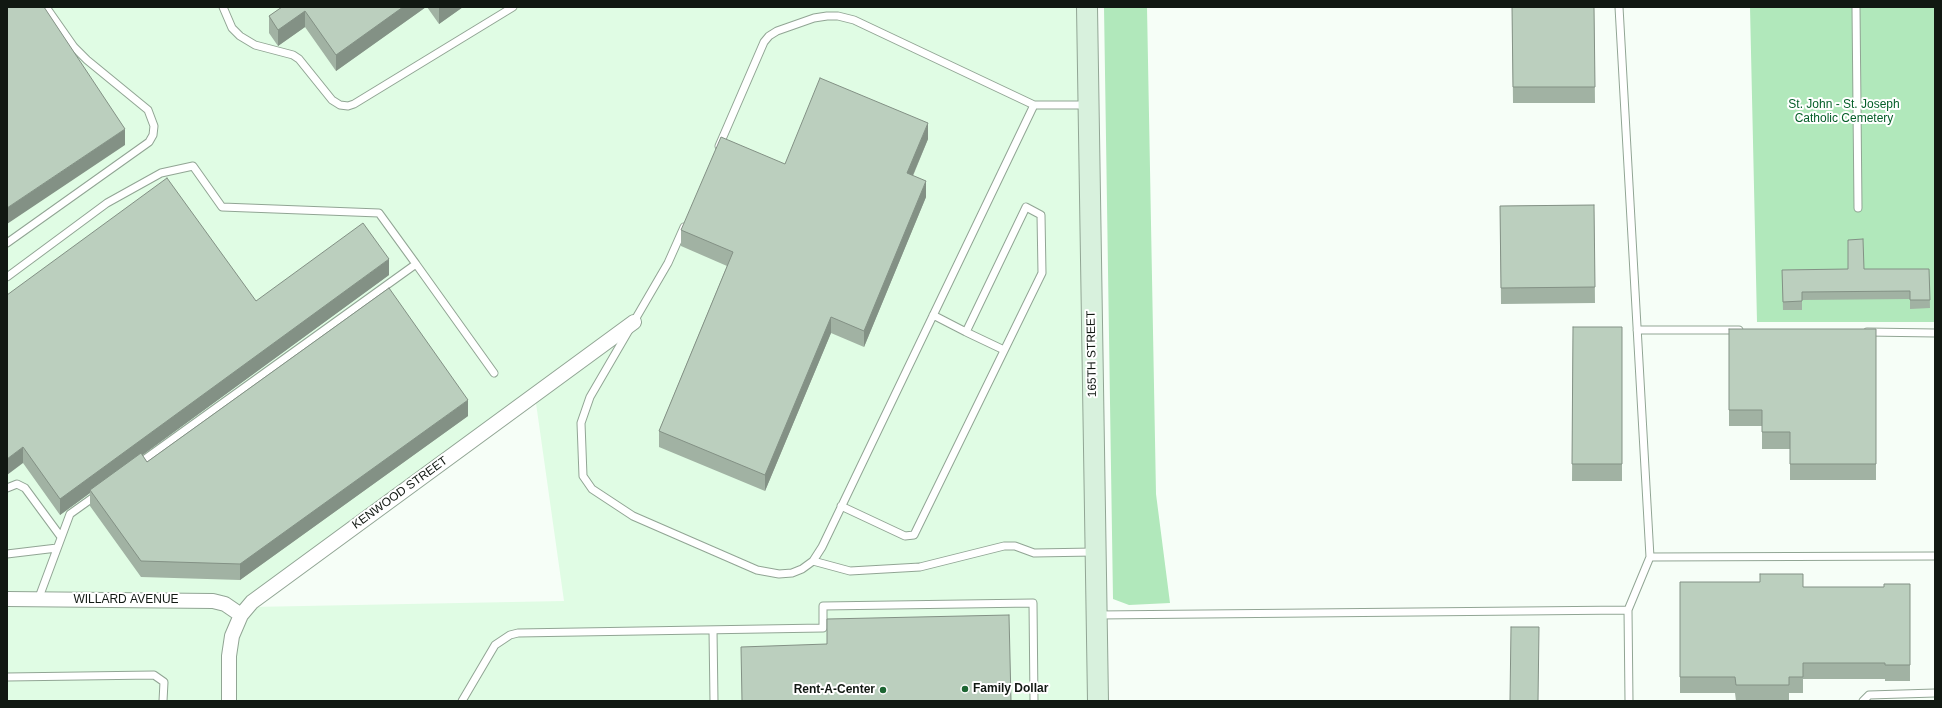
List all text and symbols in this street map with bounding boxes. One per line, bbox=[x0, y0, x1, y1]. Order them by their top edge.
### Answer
park label: St. John - St. Joseph Catholic Cemetery bbox=[1788, 98, 1900, 126]
street label: 165TH STREET bbox=[1084, 311, 1100, 397]
street label: KENWOOD STREET bbox=[350, 454, 450, 532]
street label: WILLARD AVENUE bbox=[73, 593, 179, 607]
place label: Family Dollar bbox=[973, 682, 1048, 696]
place label: Rent-A-Center bbox=[794, 683, 875, 697]
marker: Family Dollar bbox=[960, 684, 970, 694]
marker: Rent-A-Center bbox=[878, 685, 888, 695]

